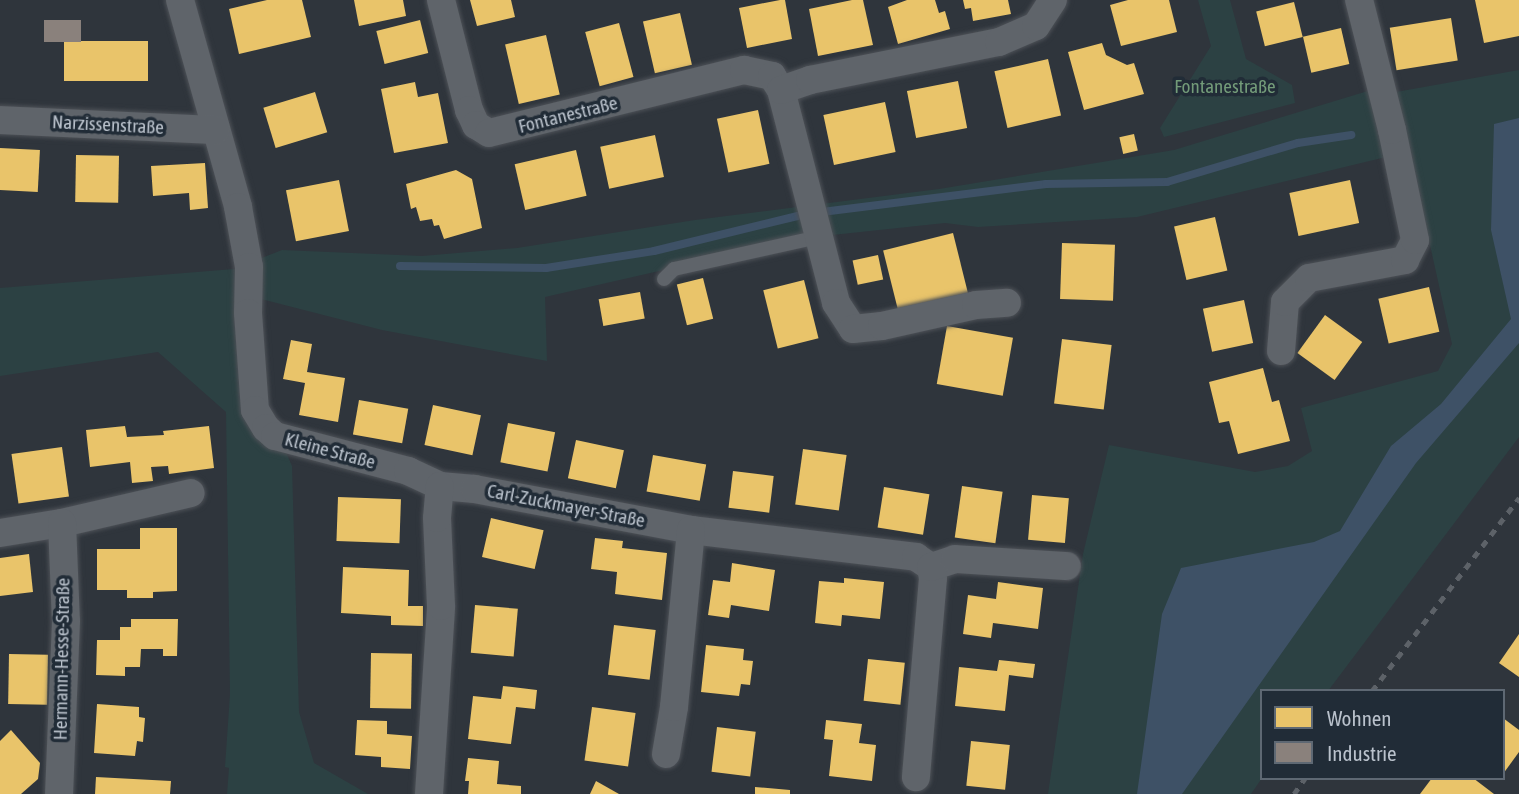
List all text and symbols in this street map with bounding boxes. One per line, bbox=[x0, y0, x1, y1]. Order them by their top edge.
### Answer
park label: Fontanestraße bbox=[1174, 76, 1276, 98]
street label: Fontanestraße bbox=[516, 92, 620, 138]
street label: Narzissenstraße bbox=[52, 111, 164, 139]
street label: Kleine Straße bbox=[282, 428, 378, 474]
street label: Carl-Zuckmayer-Straße bbox=[485, 480, 647, 532]
street label: Hermann-Hesse-Straße bbox=[49, 578, 75, 740]
legend bbox=[1260, 689, 1505, 780]
text: Wohnen bbox=[1327, 706, 1392, 730]
text: Industrie bbox=[1327, 741, 1397, 765]

